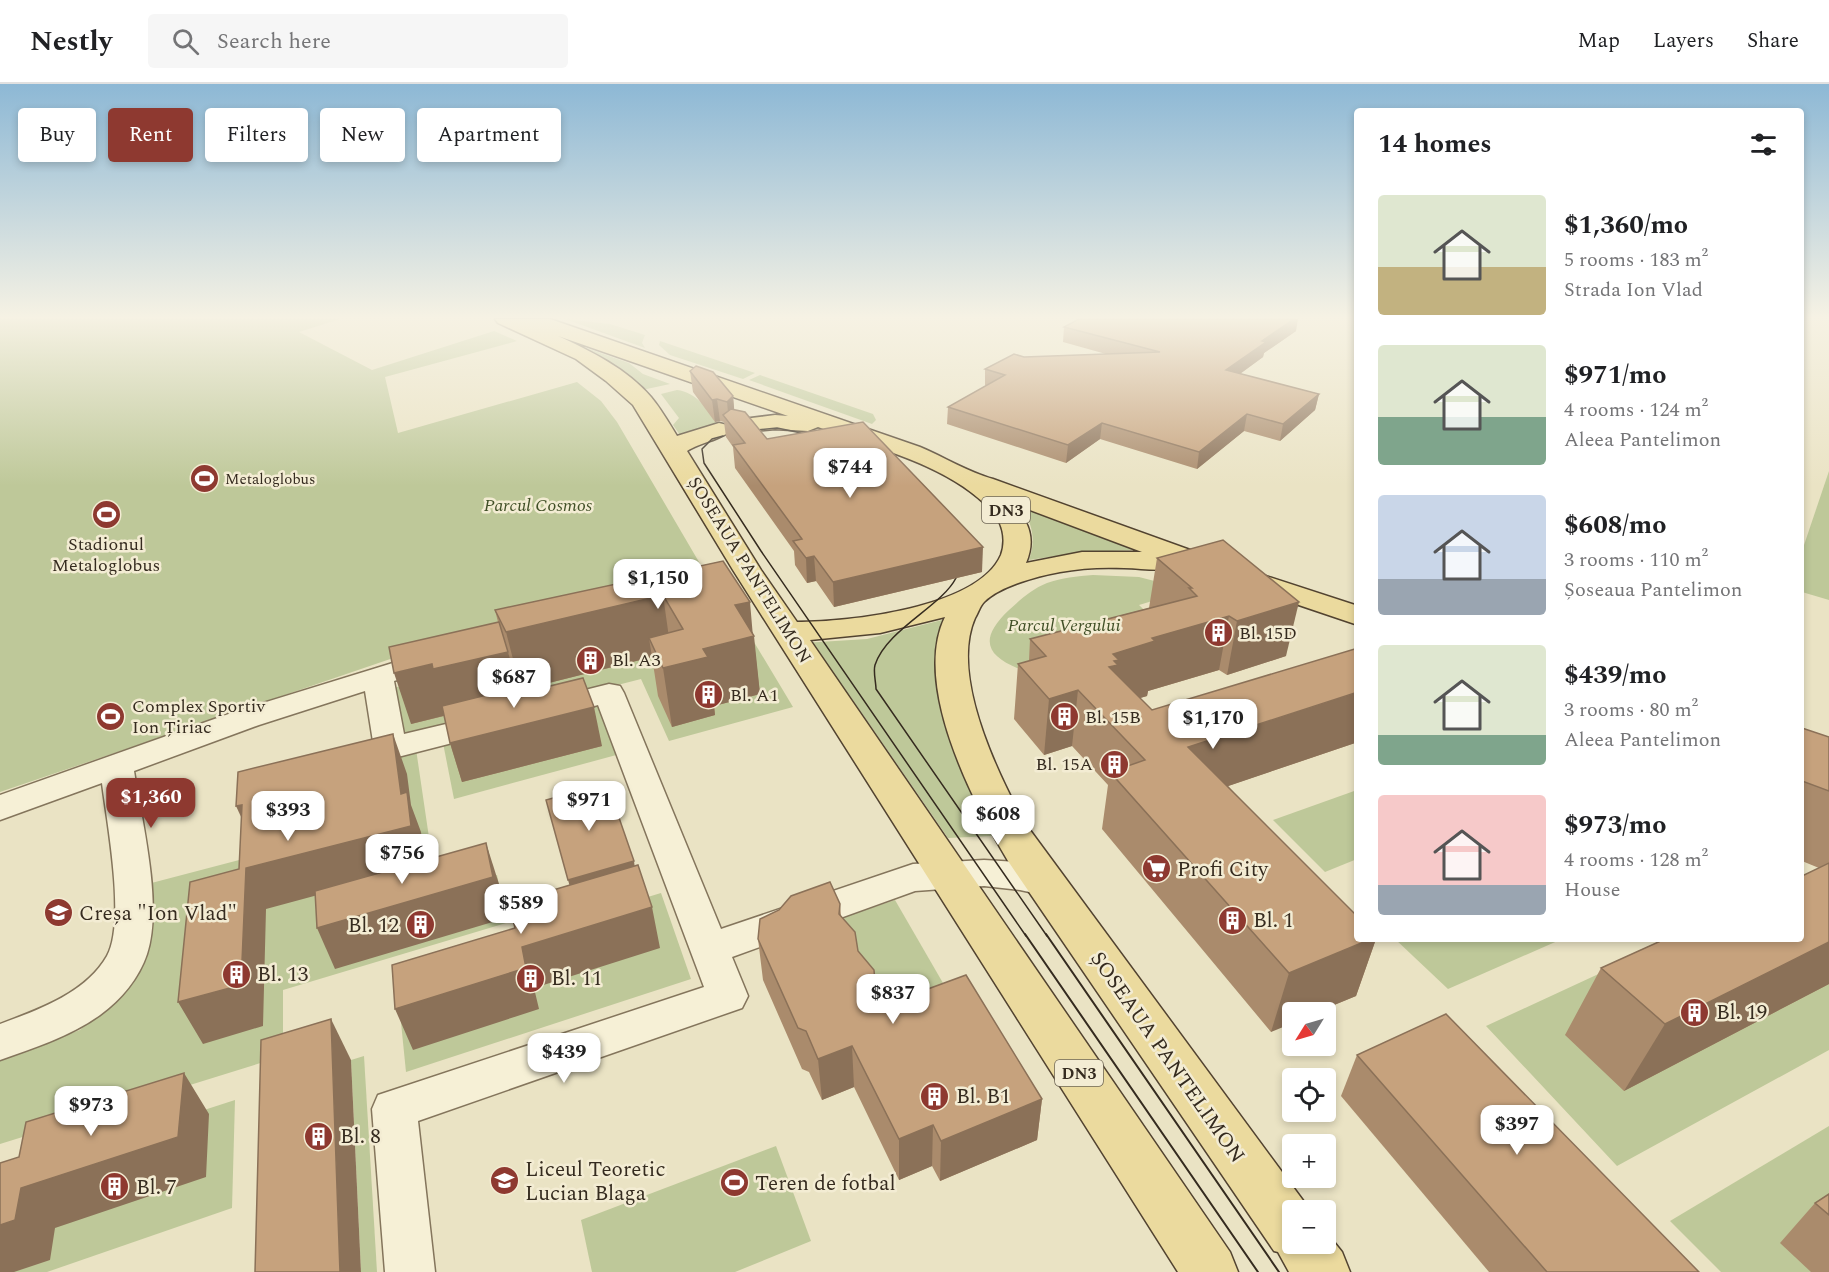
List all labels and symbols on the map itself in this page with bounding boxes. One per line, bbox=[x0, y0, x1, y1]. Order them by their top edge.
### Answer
pin: $744 bbox=[814, 448, 886, 499]
sports icon: Metaloglobus bbox=[188, 463, 220, 495]
place label: Metaloglobus bbox=[225, 468, 316, 491]
street label: ȘOSEAUA PANTELIMON bbox=[681, 471, 818, 669]
park label: Parcul Cosmos bbox=[484, 492, 593, 519]
road number: DN3 bbox=[982, 497, 1030, 523]
sports icon: Stadionul Metaloglobus bbox=[90, 499, 122, 531]
place label: Stadionul Metaloglobus bbox=[52, 531, 160, 579]
pin: $1,150 bbox=[609, 559, 707, 610]
park label: Parcul Vergului bbox=[1007, 612, 1121, 639]
building icon: Bl. 15D bbox=[1202, 617, 1234, 649]
place label: Bl. 15D bbox=[1239, 620, 1297, 647]
building icon: Bl. A3 bbox=[575, 644, 607, 676]
place label: Bl. A3 bbox=[612, 647, 660, 674]
pin: $687 bbox=[478, 658, 550, 709]
building icon: Bl. A1 bbox=[693, 679, 725, 711]
place label: Bl. A1 bbox=[730, 682, 778, 709]
place label: Complex Sportiv Ion Țiriac bbox=[132, 693, 266, 741]
pin: $1,170 bbox=[1164, 699, 1262, 750]
sports icon: Complex Sportiv Ion Țiriac bbox=[95, 700, 127, 732]
building icon: Bl. 15B bbox=[1048, 701, 1080, 733]
place label: Bl. 15B bbox=[1085, 704, 1141, 731]
building icon: Bl. 15A bbox=[1098, 748, 1130, 780]
place label: Bl. 15A bbox=[1036, 751, 1093, 778]
pin: $1,360 bbox=[102, 778, 200, 829]
pin: $971 bbox=[553, 781, 625, 832]
pin: $393 bbox=[252, 791, 324, 842]
pin: $608 bbox=[962, 795, 1034, 846]
pin: $756 bbox=[366, 834, 438, 885]
supermarket icon: Profi City bbox=[1140, 853, 1172, 885]
place label: Profi City bbox=[1177, 854, 1269, 886]
pin: $589 bbox=[485, 884, 557, 935]
school or university icon: Creșa "Ion Vlad" bbox=[42, 897, 74, 929]
place label: Creșa "Ion Vlad" bbox=[79, 898, 237, 930]
building icon: Bl. 1 bbox=[1216, 904, 1248, 936]
place label: Bl. 1 bbox=[1253, 905, 1294, 937]
building icon: Bl. 12 bbox=[404, 909, 436, 941]
place label: Bl. 12 bbox=[348, 910, 399, 942]
street label: ȘOSEAUA PANTELIMON bbox=[1082, 945, 1253, 1170]
building icon: Bl. 13 bbox=[220, 958, 252, 990]
place label: Bl. 13 bbox=[257, 959, 309, 991]
building icon: Bl. 11 bbox=[514, 962, 546, 994]
place label: Bl. 11 bbox=[551, 963, 602, 995]
pin: $837 bbox=[857, 974, 929, 1025]
building icon: Bl. 19 bbox=[1679, 996, 1711, 1028]
place label: Bl. 19 bbox=[1716, 997, 1767, 1029]
north arrow bbox=[1282, 1002, 1336, 1056]
pin: $439 bbox=[528, 1033, 600, 1084]
road number: DN3 bbox=[1055, 1060, 1103, 1086]
building icon: Bl. B1 bbox=[919, 1080, 951, 1112]
place label: Bl. B1 bbox=[956, 1081, 1011, 1113]
pin: $973 bbox=[55, 1086, 127, 1137]
pin: $397 bbox=[1481, 1105, 1553, 1156]
building icon: Bl. 8 bbox=[303, 1120, 335, 1152]
place label: Bl. 8 bbox=[340, 1121, 381, 1153]
place label: Liceul Teoretic Lucian Blaga bbox=[525, 1154, 665, 1210]
school or university icon: Liceul Teoretic Lucian Blaga bbox=[488, 1165, 520, 1197]
sports icon: Teren de fotbal bbox=[718, 1167, 750, 1199]
place label: Teren de fotbal bbox=[755, 1168, 896, 1200]
building icon: Bl. 7 bbox=[99, 1171, 131, 1203]
place label: Bl. 7 bbox=[136, 1172, 177, 1204]

